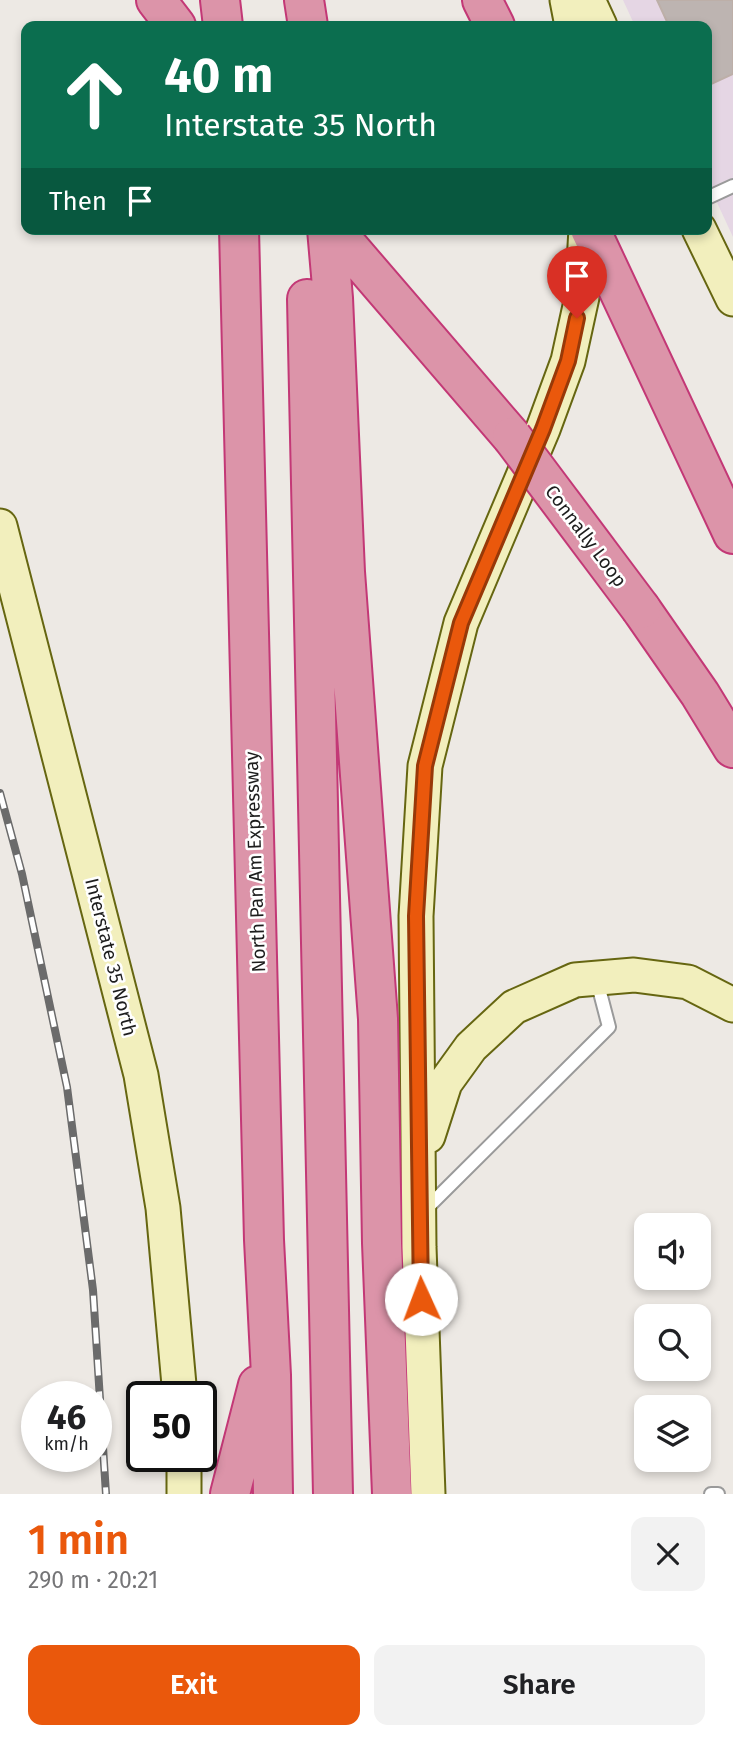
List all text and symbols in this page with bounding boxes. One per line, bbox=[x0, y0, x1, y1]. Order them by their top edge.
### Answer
text: 40 m bbox=[164, 46, 273, 105]
icon: ahead bbox=[49, 49, 140, 140]
text: Interstate 35 North bbox=[164, 106, 437, 144]
icon: arrive bbox=[121, 182, 159, 220]
text: Then bbox=[49, 186, 107, 217]
pin bbox=[547, 246, 607, 318]
icon: arrive bbox=[558, 257, 596, 295]
street label: Connally Loop bbox=[540, 481, 632, 591]
street label: North Pan Am Expressway bbox=[240, 750, 270, 973]
street label: Interstate 35 North bbox=[80, 876, 142, 1038]
map controls bbox=[634, 1213, 711, 1472]
button: sound bbox=[634, 1213, 711, 1290]
position arrow bbox=[384, 1262, 458, 1336]
button: search bbox=[634, 1304, 711, 1381]
speed limit sign: 50 bbox=[126, 1381, 217, 1472]
button: layers bbox=[634, 1395, 711, 1472]
text: 46 bbox=[47, 1396, 86, 1438]
text: km/h bbox=[44, 1433, 89, 1455]
text: 1 min bbox=[28, 1515, 129, 1565]
button: close bbox=[631, 1517, 705, 1591]
text: 290 m · 20:21 bbox=[28, 1566, 158, 1594]
button: Exit bbox=[28, 1645, 360, 1725]
button: Share bbox=[374, 1645, 705, 1725]

